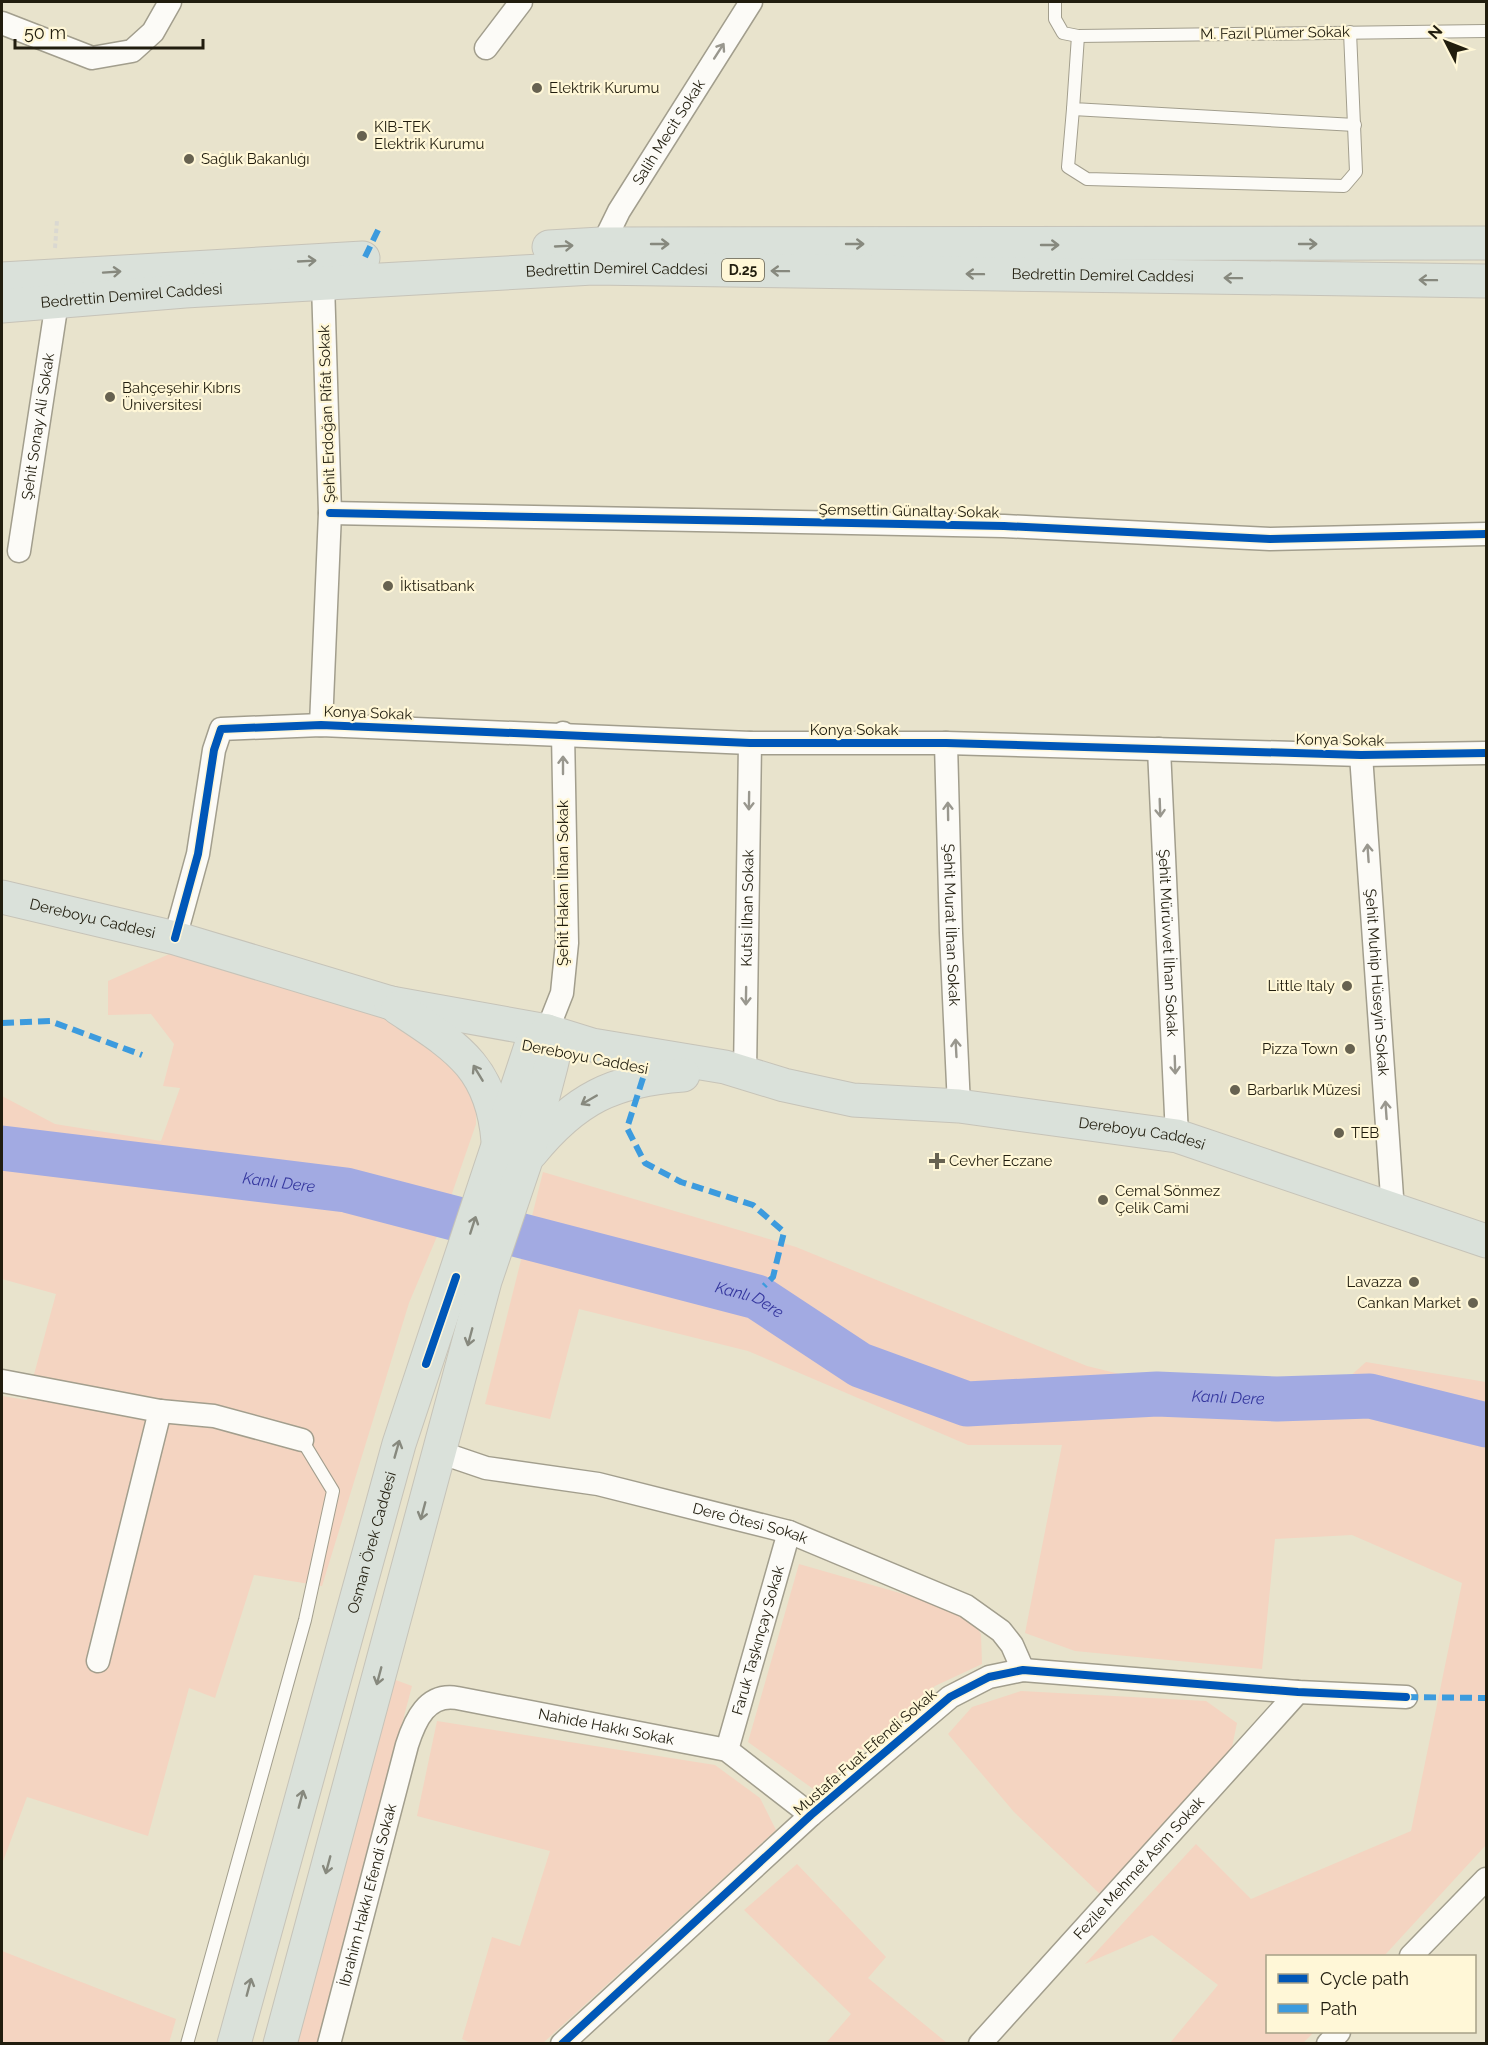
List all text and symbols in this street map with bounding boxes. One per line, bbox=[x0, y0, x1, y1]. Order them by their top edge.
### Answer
scale bar bbox=[15, 12, 202, 50]
north arrow bbox=[1416, 12, 1476, 72]
text: N bbox=[1424, 21, 1446, 43]
text: 50 m bbox=[24, 22, 66, 43]
street label: M. Fazıl Plümer Sokak bbox=[1200, 23, 1350, 43]
one-way arrow bbox=[713, 43, 725, 60]
street label: Salih Mecit Sokak bbox=[629, 76, 709, 188]
place label: Elektrik Kurumu bbox=[549, 79, 660, 97]
marker: Elektrik Kurumu bbox=[530, 81, 544, 95]
place label: KIB-TEK Elektrik Kurumu bbox=[374, 118, 485, 153]
marker: KIB-TEK Elektrik Kurumu bbox=[355, 129, 369, 143]
place label: Sağlık Bakanlığı bbox=[201, 150, 310, 168]
marker: Sağlık Bakanlığı bbox=[182, 152, 196, 166]
one-way arrow bbox=[649, 238, 669, 250]
one-way arrow bbox=[844, 238, 864, 250]
one-way arrow bbox=[1297, 238, 1317, 250]
one-way arrow bbox=[1039, 239, 1059, 250]
one-way arrow bbox=[554, 241, 574, 252]
one-way arrow bbox=[296, 255, 316, 266]
street label: Bedrettin Demirel Caddesi bbox=[525, 259, 708, 281]
road number: D.25 bbox=[722, 259, 764, 281]
one-way arrow bbox=[771, 265, 791, 276]
street label: Bedrettin Demirel Caddesi bbox=[1011, 265, 1194, 286]
one-way arrow bbox=[101, 266, 121, 277]
one-way arrow bbox=[966, 268, 986, 280]
one-way arrow bbox=[1224, 272, 1244, 284]
one-way arrow bbox=[1419, 274, 1439, 286]
street label: Bedrettin Demirel Caddesi bbox=[40, 280, 223, 312]
street label: Şehit Erdoğan Rifat Sokak bbox=[315, 325, 339, 503]
street label: Şehit Sonay Ali Sokak bbox=[18, 352, 58, 501]
place label: Bahçeşehir Kıbrıs Üniversitesi bbox=[122, 379, 241, 414]
marker: Bahçeşehir Kıbrıs Üniversitesi bbox=[103, 390, 117, 404]
street label: Şemsettin Günaltay Sokak bbox=[818, 500, 1000, 522]
place label: İktisatbank bbox=[400, 576, 475, 595]
marker: İktisatbank bbox=[381, 579, 395, 593]
street label: Konya Sokak bbox=[323, 702, 413, 724]
street label: Konya Sokak bbox=[810, 721, 898, 739]
street label: Konya Sokak bbox=[1295, 730, 1385, 750]
one-way arrow bbox=[557, 756, 569, 776]
one-way arrow bbox=[744, 791, 755, 811]
one-way arrow bbox=[1155, 797, 1166, 817]
street label: Şehit Hakan İlhan Sokak bbox=[553, 800, 572, 966]
one-way arrow bbox=[942, 801, 953, 821]
street label: Şehit Murat İlhan Sokak bbox=[940, 843, 963, 1007]
one-way arrow bbox=[1362, 843, 1373, 863]
street label: Kutsi İlhan Sokak bbox=[737, 849, 757, 967]
street label: Şehit Mürüvvet İlhan Sokak bbox=[1155, 849, 1181, 1037]
street label: Şehit Muhip Hüseyin Sokak bbox=[1361, 888, 1393, 1077]
street label: Dereboyu Caddesi bbox=[28, 895, 157, 942]
place label: Little Italy bbox=[1267, 977, 1335, 995]
marker: Little Italy bbox=[1340, 979, 1354, 993]
one-way arrow bbox=[740, 986, 752, 1006]
street label: Dereboyu Caddesi bbox=[520, 1036, 650, 1078]
one-way arrow bbox=[951, 1038, 962, 1058]
place label: Pizza Town bbox=[1262, 1040, 1338, 1058]
marker: Pizza Town bbox=[1343, 1042, 1357, 1056]
one-way arrow bbox=[1170, 1055, 1181, 1075]
one-way arrow bbox=[471, 1065, 484, 1082]
place label: Barbarlık Müzesi bbox=[1247, 1081, 1361, 1099]
marker: Barbarlık Müzesi bbox=[1228, 1083, 1242, 1097]
one-way arrow bbox=[581, 1094, 598, 1106]
one-way arrow bbox=[1380, 1101, 1391, 1121]
street label: Dereboyu Caddesi bbox=[1077, 1114, 1208, 1154]
place label: TEB bbox=[1351, 1124, 1379, 1142]
marker: TEB bbox=[1332, 1126, 1346, 1140]
place label: Cevher Eczane bbox=[949, 1152, 1053, 1170]
marker: Cevher Eczane bbox=[930, 1154, 944, 1168]
water label: Kanlı Dere bbox=[242, 1168, 317, 1196]
place label: Cemal Sönmez Çelik Cami bbox=[1115, 1182, 1220, 1217]
marker: Cemal Sönmez Çelik Cami bbox=[1096, 1193, 1110, 1207]
one-way arrow bbox=[469, 1217, 480, 1235]
place label: Lavazza bbox=[1346, 1273, 1402, 1291]
marker: Lavazza bbox=[1407, 1275, 1421, 1289]
water label: Kanlı Dere bbox=[713, 1277, 788, 1322]
place label: Cankan Market bbox=[1357, 1294, 1461, 1312]
marker: Cankan Market bbox=[1466, 1296, 1480, 1310]
one-way arrow bbox=[463, 1327, 475, 1346]
water label: Kanlı Dere bbox=[1191, 1386, 1265, 1408]
one-way arrow bbox=[392, 1440, 403, 1459]
street label: Osman Örek Caddesi bbox=[344, 1470, 400, 1616]
street label: Dere Ötesi Sokak bbox=[691, 1499, 811, 1548]
one-way arrow bbox=[417, 1502, 429, 1521]
street label: Faruk Taşkınçay Sokak bbox=[728, 1564, 788, 1717]
one-way arrow bbox=[373, 1666, 384, 1685]
street label: Mustafa Fuat Efendi Sokak bbox=[790, 1685, 940, 1819]
street label: Nahide Hakkı Sokak bbox=[537, 1705, 676, 1749]
one-way arrow bbox=[296, 1790, 307, 1809]
street label: Fezile Mehmet Asım Sokak bbox=[1070, 1793, 1208, 1943]
street label: İbrahim Hakkı Efendi Sokak bbox=[334, 1802, 400, 1988]
one-way arrow bbox=[322, 1855, 334, 1874]
legend bbox=[1266, 1955, 1476, 2033]
text: Cycle path bbox=[1320, 1968, 1409, 1989]
one-way arrow bbox=[244, 1978, 255, 1997]
text: Path bbox=[1320, 1998, 1357, 2019]

